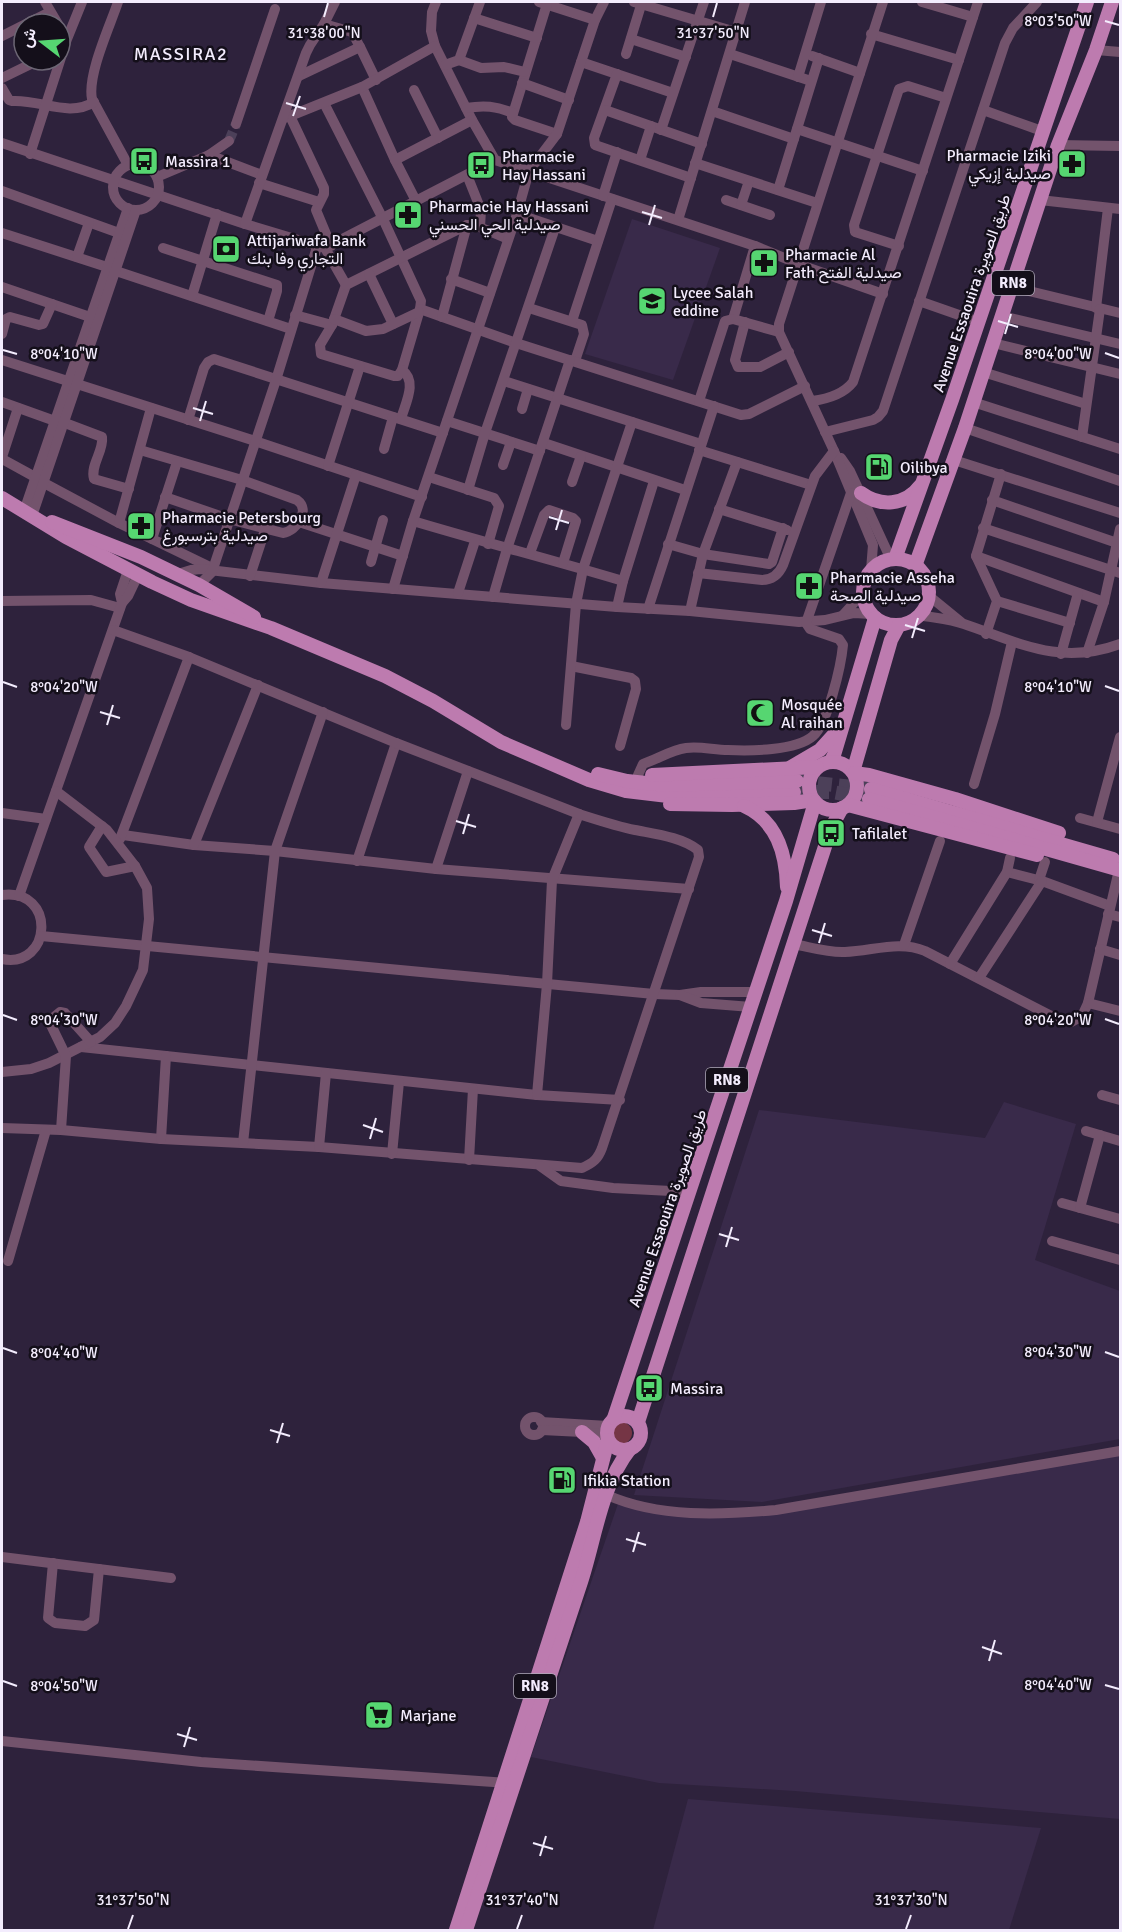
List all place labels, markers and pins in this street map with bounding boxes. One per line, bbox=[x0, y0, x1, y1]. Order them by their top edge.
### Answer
bus stop icon: Massira 1 bbox=[128, 145, 160, 177]
place label: Pharmacie Iziki صيدلية إزيكي bbox=[946, 146, 1051, 187]
place label: Pharmacie Hay Hassani bbox=[502, 147, 586, 185]
pharmacy icon: Pharmacie Iziki صيدلية إزيكي bbox=[1056, 148, 1088, 180]
bus stop icon: Pharmacie Hay Hassani bbox=[465, 149, 497, 181]
place label: Massira 1 bbox=[165, 152, 230, 172]
place label: Pharmacie Hay Hassani صيدلية الحي الحسني bbox=[429, 197, 589, 238]
pharmacy icon: Pharmacie Hay Hassani صيدلية الحي الحسني bbox=[392, 199, 424, 231]
place label: Attijariwafa Bank التجاري وفا بنك bbox=[247, 231, 366, 272]
bank icon: Attijariwafa Bank التجاري وفا بنك bbox=[210, 233, 242, 265]
place label: Pharmacie Al Fath صيدلية الفتح bbox=[785, 245, 902, 284]
pharmacy icon: Pharmacie Al Fath صيدلية الفتح bbox=[748, 247, 780, 279]
place label: Lycee Salah eddine bbox=[673, 283, 753, 321]
school or university icon: Lycee Salah eddine bbox=[636, 285, 668, 317]
fuel station icon: Oilibya bbox=[863, 451, 895, 483]
place label: Oilibya bbox=[900, 458, 948, 478]
place label: Pharmacie Petersbourg صيدلية بترسبورغ bbox=[162, 508, 321, 547]
pharmacy icon: Pharmacie Petersbourg صيدلية بترسبورغ bbox=[125, 510, 157, 542]
place label: Pharmacie Asseha صيدلية الصحة bbox=[830, 568, 955, 606]
pharmacy icon: Pharmacie Asseha صيدلية الصحة bbox=[793, 570, 825, 602]
place label: Mosquée Al raihan bbox=[781, 695, 843, 733]
mosque icon: Mosquée Al raihan bbox=[744, 697, 776, 729]
bus stop icon: Tafilalet bbox=[815, 817, 847, 849]
place label: Tafilalet bbox=[852, 824, 907, 844]
bus stop icon: Massira bbox=[633, 1372, 665, 1404]
place label: Massira bbox=[670, 1379, 723, 1399]
fuel station icon: Ifikia Station bbox=[546, 1464, 578, 1496]
place label: Ifikia Station bbox=[583, 1471, 670, 1491]
supermarket icon: Marjane bbox=[363, 1699, 395, 1731]
place label: Marjane bbox=[400, 1706, 457, 1726]

